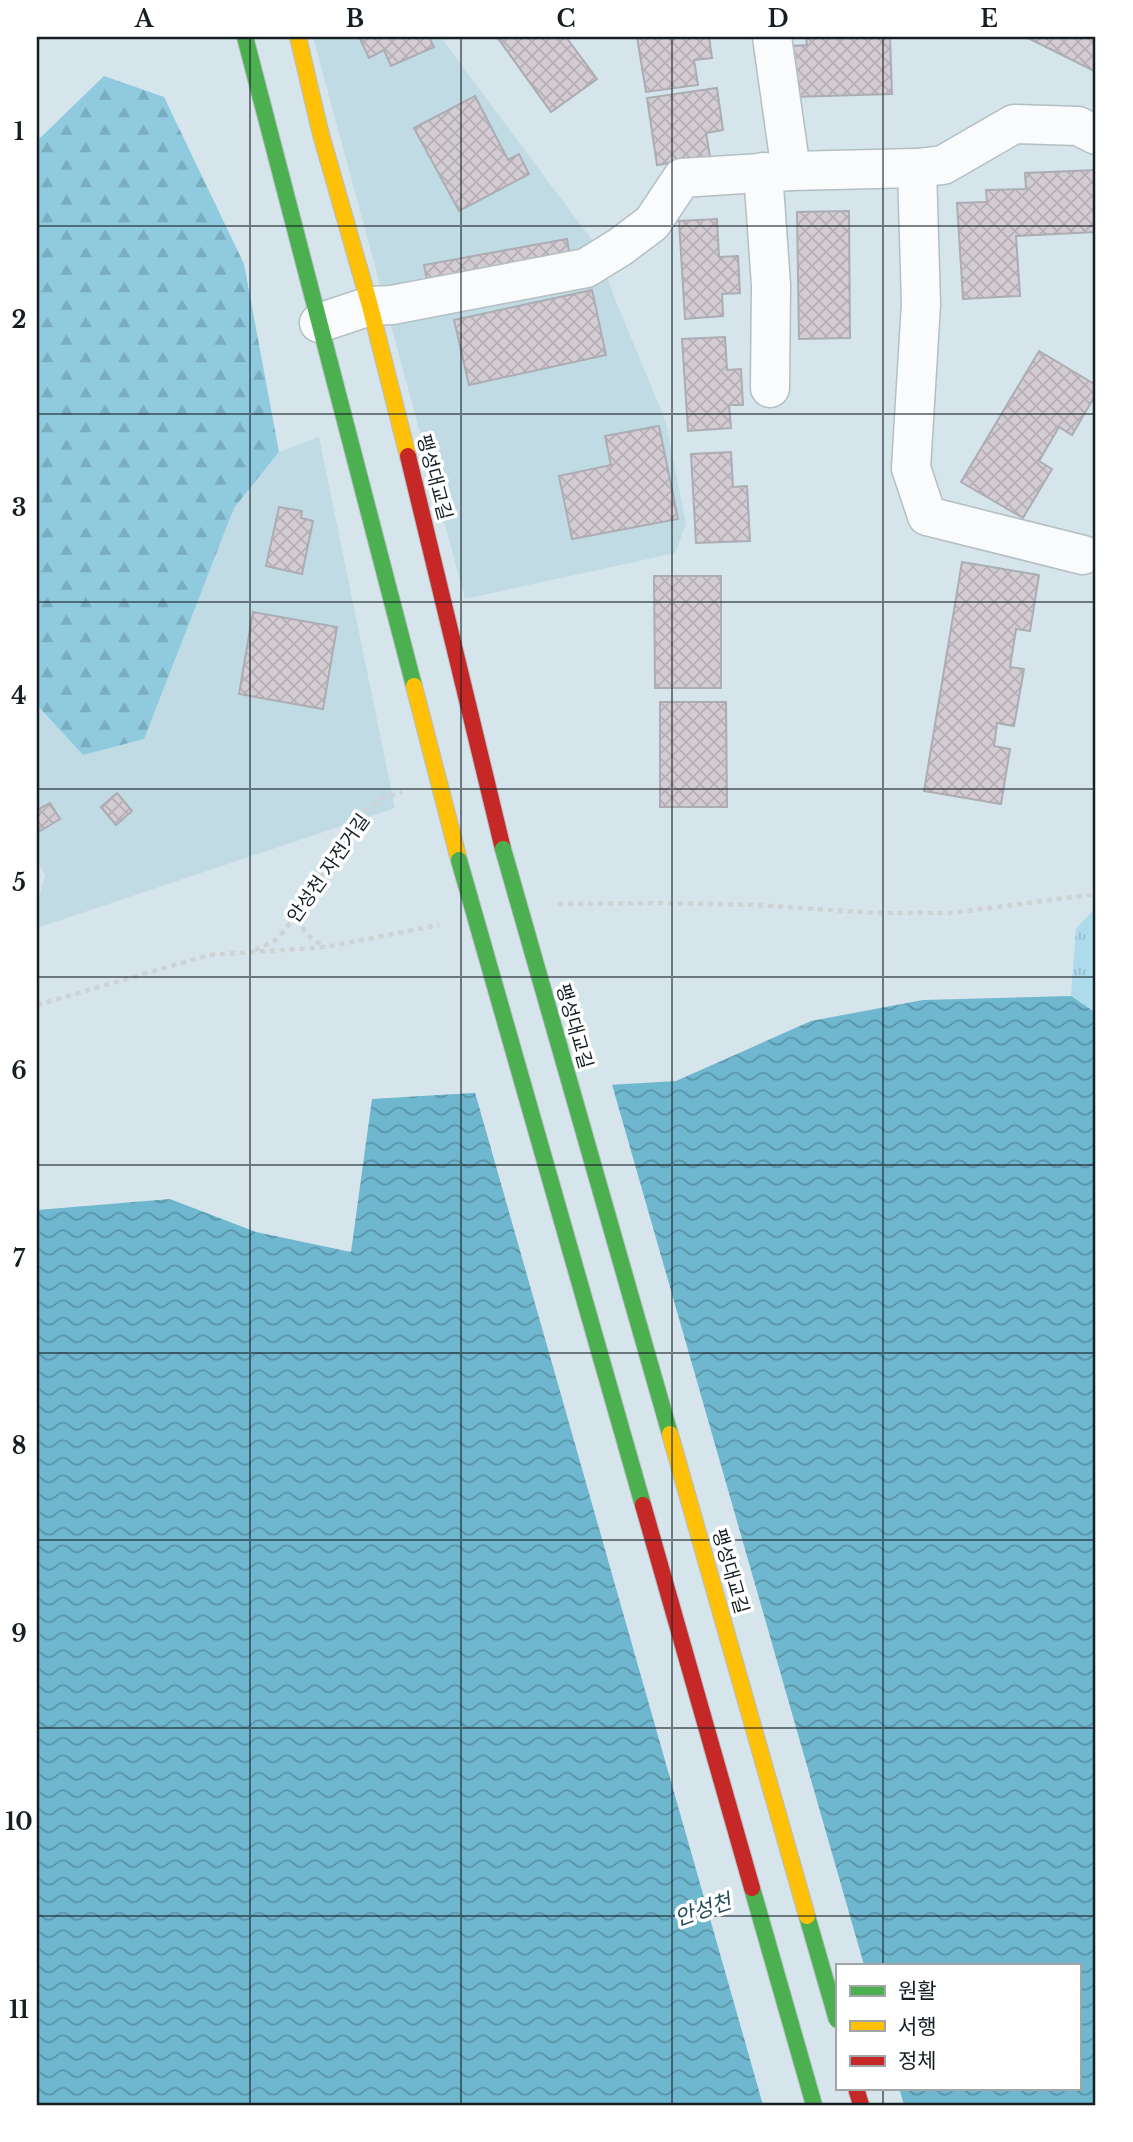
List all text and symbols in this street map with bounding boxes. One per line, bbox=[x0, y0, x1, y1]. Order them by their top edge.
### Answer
text: A bbox=[134, 5, 155, 33]
text: B bbox=[346, 5, 364, 33]
text: C bbox=[557, 5, 575, 33]
text: D bbox=[767, 5, 789, 33]
text: E bbox=[980, 5, 998, 33]
text: 1 bbox=[14, 118, 24, 146]
text: 2 bbox=[12, 306, 26, 334]
street label: 팽성대교길 bbox=[412, 432, 457, 522]
text: 3 bbox=[12, 494, 26, 522]
text: 4 bbox=[11, 682, 27, 710]
street label: 안성천 자전거길 bbox=[282, 809, 374, 927]
text: 5 bbox=[12, 869, 26, 897]
street label: 팽성대교길 bbox=[551, 981, 598, 1071]
text: 6 bbox=[11, 1057, 27, 1085]
text: 7 bbox=[13, 1245, 26, 1273]
text: 8 bbox=[12, 1432, 26, 1460]
street label: 팽성대교길 bbox=[707, 1526, 754, 1616]
text: 9 bbox=[11, 1620, 27, 1648]
text: 10 bbox=[5, 1808, 33, 1836]
water label: 안성천 bbox=[671, 1887, 737, 1932]
legend bbox=[836, 1964, 1080, 2090]
text: 원활 bbox=[898, 1978, 937, 2004]
text: 11 bbox=[9, 1996, 29, 2024]
text: 서행 bbox=[898, 2014, 937, 2040]
text: 정체 bbox=[898, 2048, 937, 2074]

